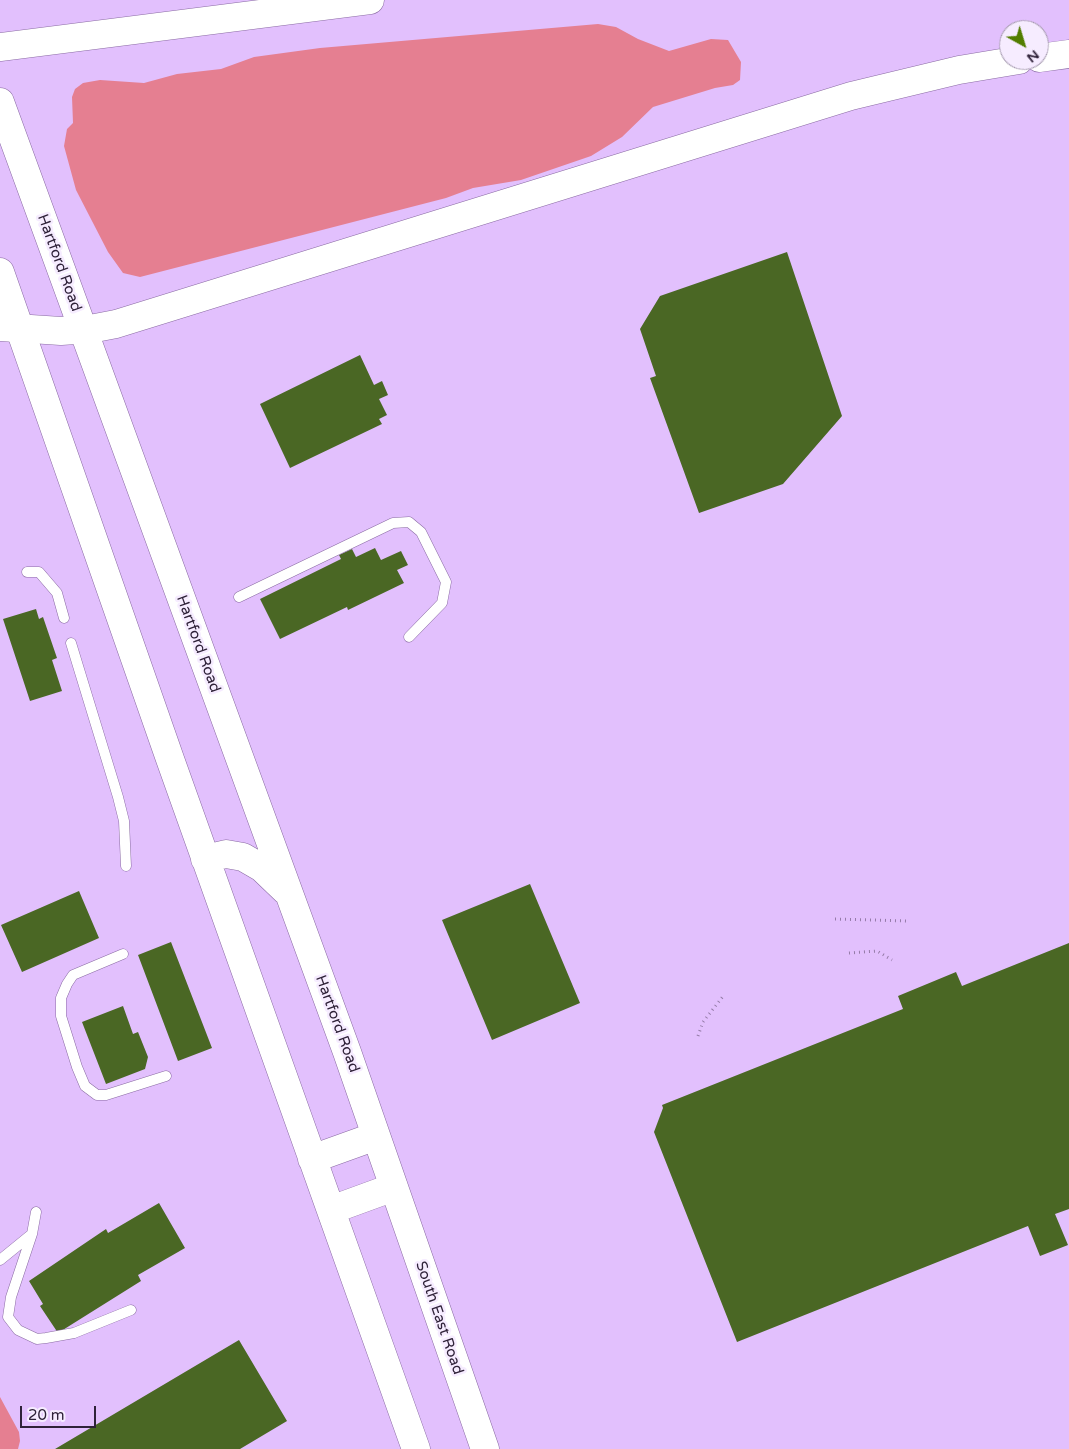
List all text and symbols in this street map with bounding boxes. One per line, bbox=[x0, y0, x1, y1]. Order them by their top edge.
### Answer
north arrow bbox=[999, 20, 1049, 70]
text: N bbox=[1023, 46, 1043, 66]
street label: Hartford Road bbox=[33, 212, 85, 314]
street label: Hartford Road bbox=[172, 593, 224, 695]
street label: Hartford Road bbox=[311, 973, 363, 1075]
street label: South East Road bbox=[411, 1259, 467, 1377]
scale bar bbox=[22, 1396, 99, 1428]
text: 20 m bbox=[28, 1406, 65, 1424]

